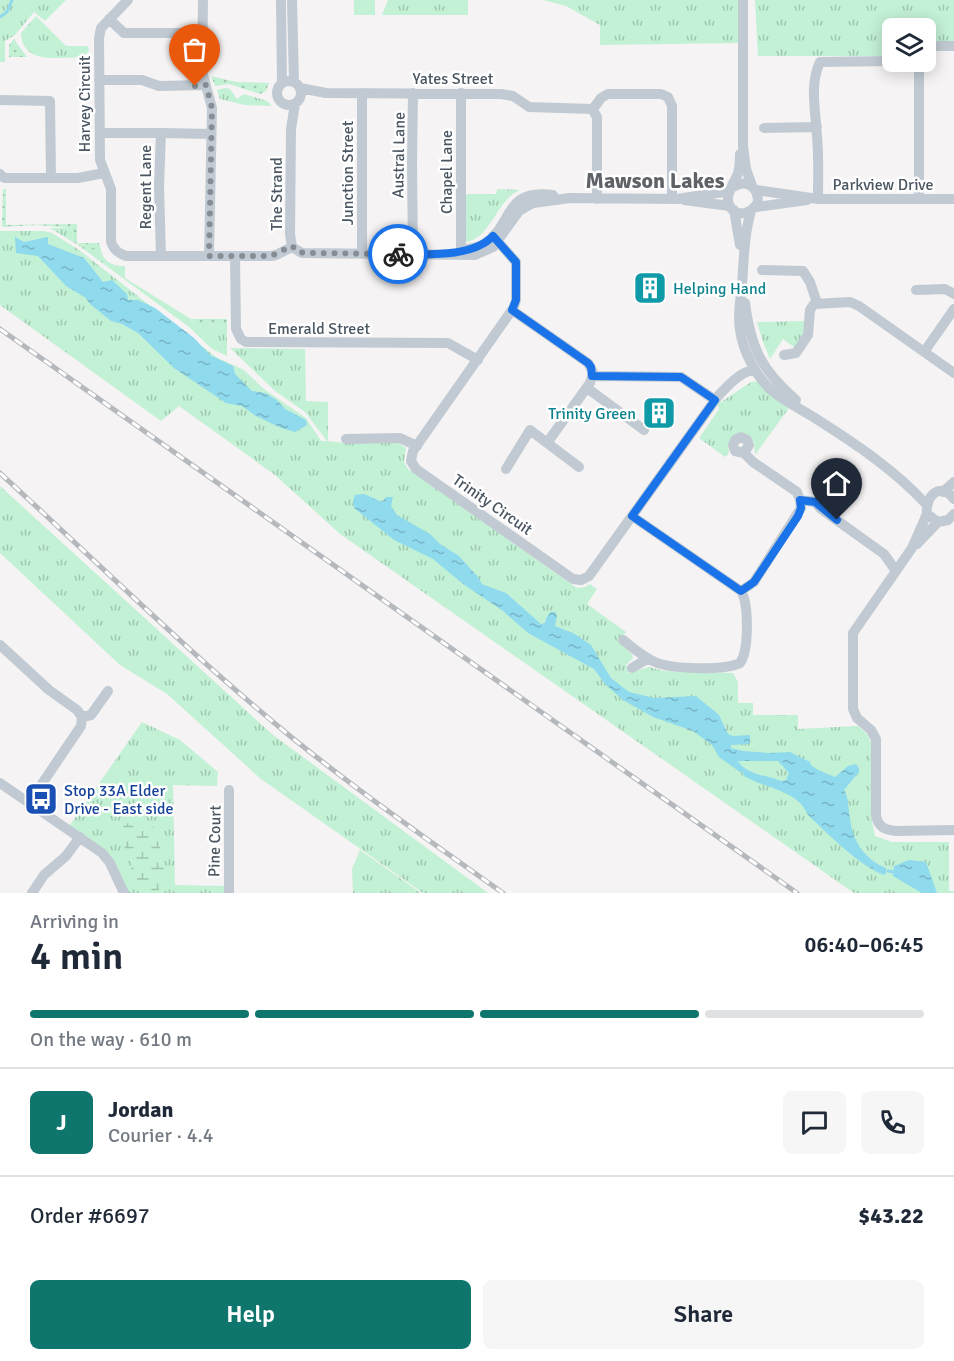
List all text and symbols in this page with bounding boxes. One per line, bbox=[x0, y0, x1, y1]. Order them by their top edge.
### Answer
map controls bbox=[882, 18, 936, 72]
button: layers bbox=[882, 18, 936, 72]
pin bbox=[169, 24, 220, 86]
icon: bag bbox=[178, 33, 211, 66]
street label: Harvey Circuit bbox=[75, 55, 95, 152]
street label: Yates Street bbox=[413, 69, 494, 89]
street label: Austral Lane bbox=[388, 112, 410, 198]
street label: Junction Street bbox=[338, 120, 358, 225]
street label: Chapel Lane bbox=[437, 130, 457, 214]
street label: Regent Lane bbox=[136, 145, 156, 229]
street label: The Strand bbox=[267, 157, 287, 231]
district label: Mawson Lakes bbox=[586, 167, 725, 194]
street label: Parkview Drive bbox=[833, 175, 933, 195]
courier bbox=[368, 224, 428, 284]
icon: bike bbox=[382, 238, 415, 271]
building icon: Helping Hand bbox=[632, 270, 668, 306]
place label: Helping Hand bbox=[673, 279, 766, 299]
street label: Emerald Street bbox=[268, 319, 370, 339]
building icon: Trinity Green bbox=[641, 395, 677, 431]
place label: Trinity Green bbox=[548, 404, 636, 424]
pin bbox=[811, 458, 862, 520]
icon: home bbox=[820, 467, 853, 500]
street label: Trinity Circuit bbox=[449, 470, 537, 540]
bus stop icon: Stop 33A Elder Drive - East side bbox=[23, 781, 59, 817]
place label: Stop 33A Elder Drive - East side bbox=[64, 781, 173, 819]
street label: Pine Court bbox=[204, 804, 226, 877]
text: Arriving in bbox=[30, 909, 119, 934]
text: 06:40–06:45 bbox=[805, 931, 924, 958]
text: 4 min bbox=[30, 932, 123, 980]
text: On the way · 610 m bbox=[30, 1027, 192, 1052]
button: chat bbox=[783, 1091, 846, 1154]
button: phone bbox=[861, 1091, 924, 1154]
text: Jordan bbox=[108, 1096, 174, 1123]
text: J bbox=[56, 1109, 67, 1136]
text: Courier · 4.4 bbox=[108, 1123, 214, 1148]
text: Order #6697 bbox=[30, 1202, 150, 1229]
text: $43.22 bbox=[858, 1202, 924, 1229]
button: Help bbox=[30, 1280, 471, 1349]
button: Share bbox=[483, 1280, 924, 1349]

